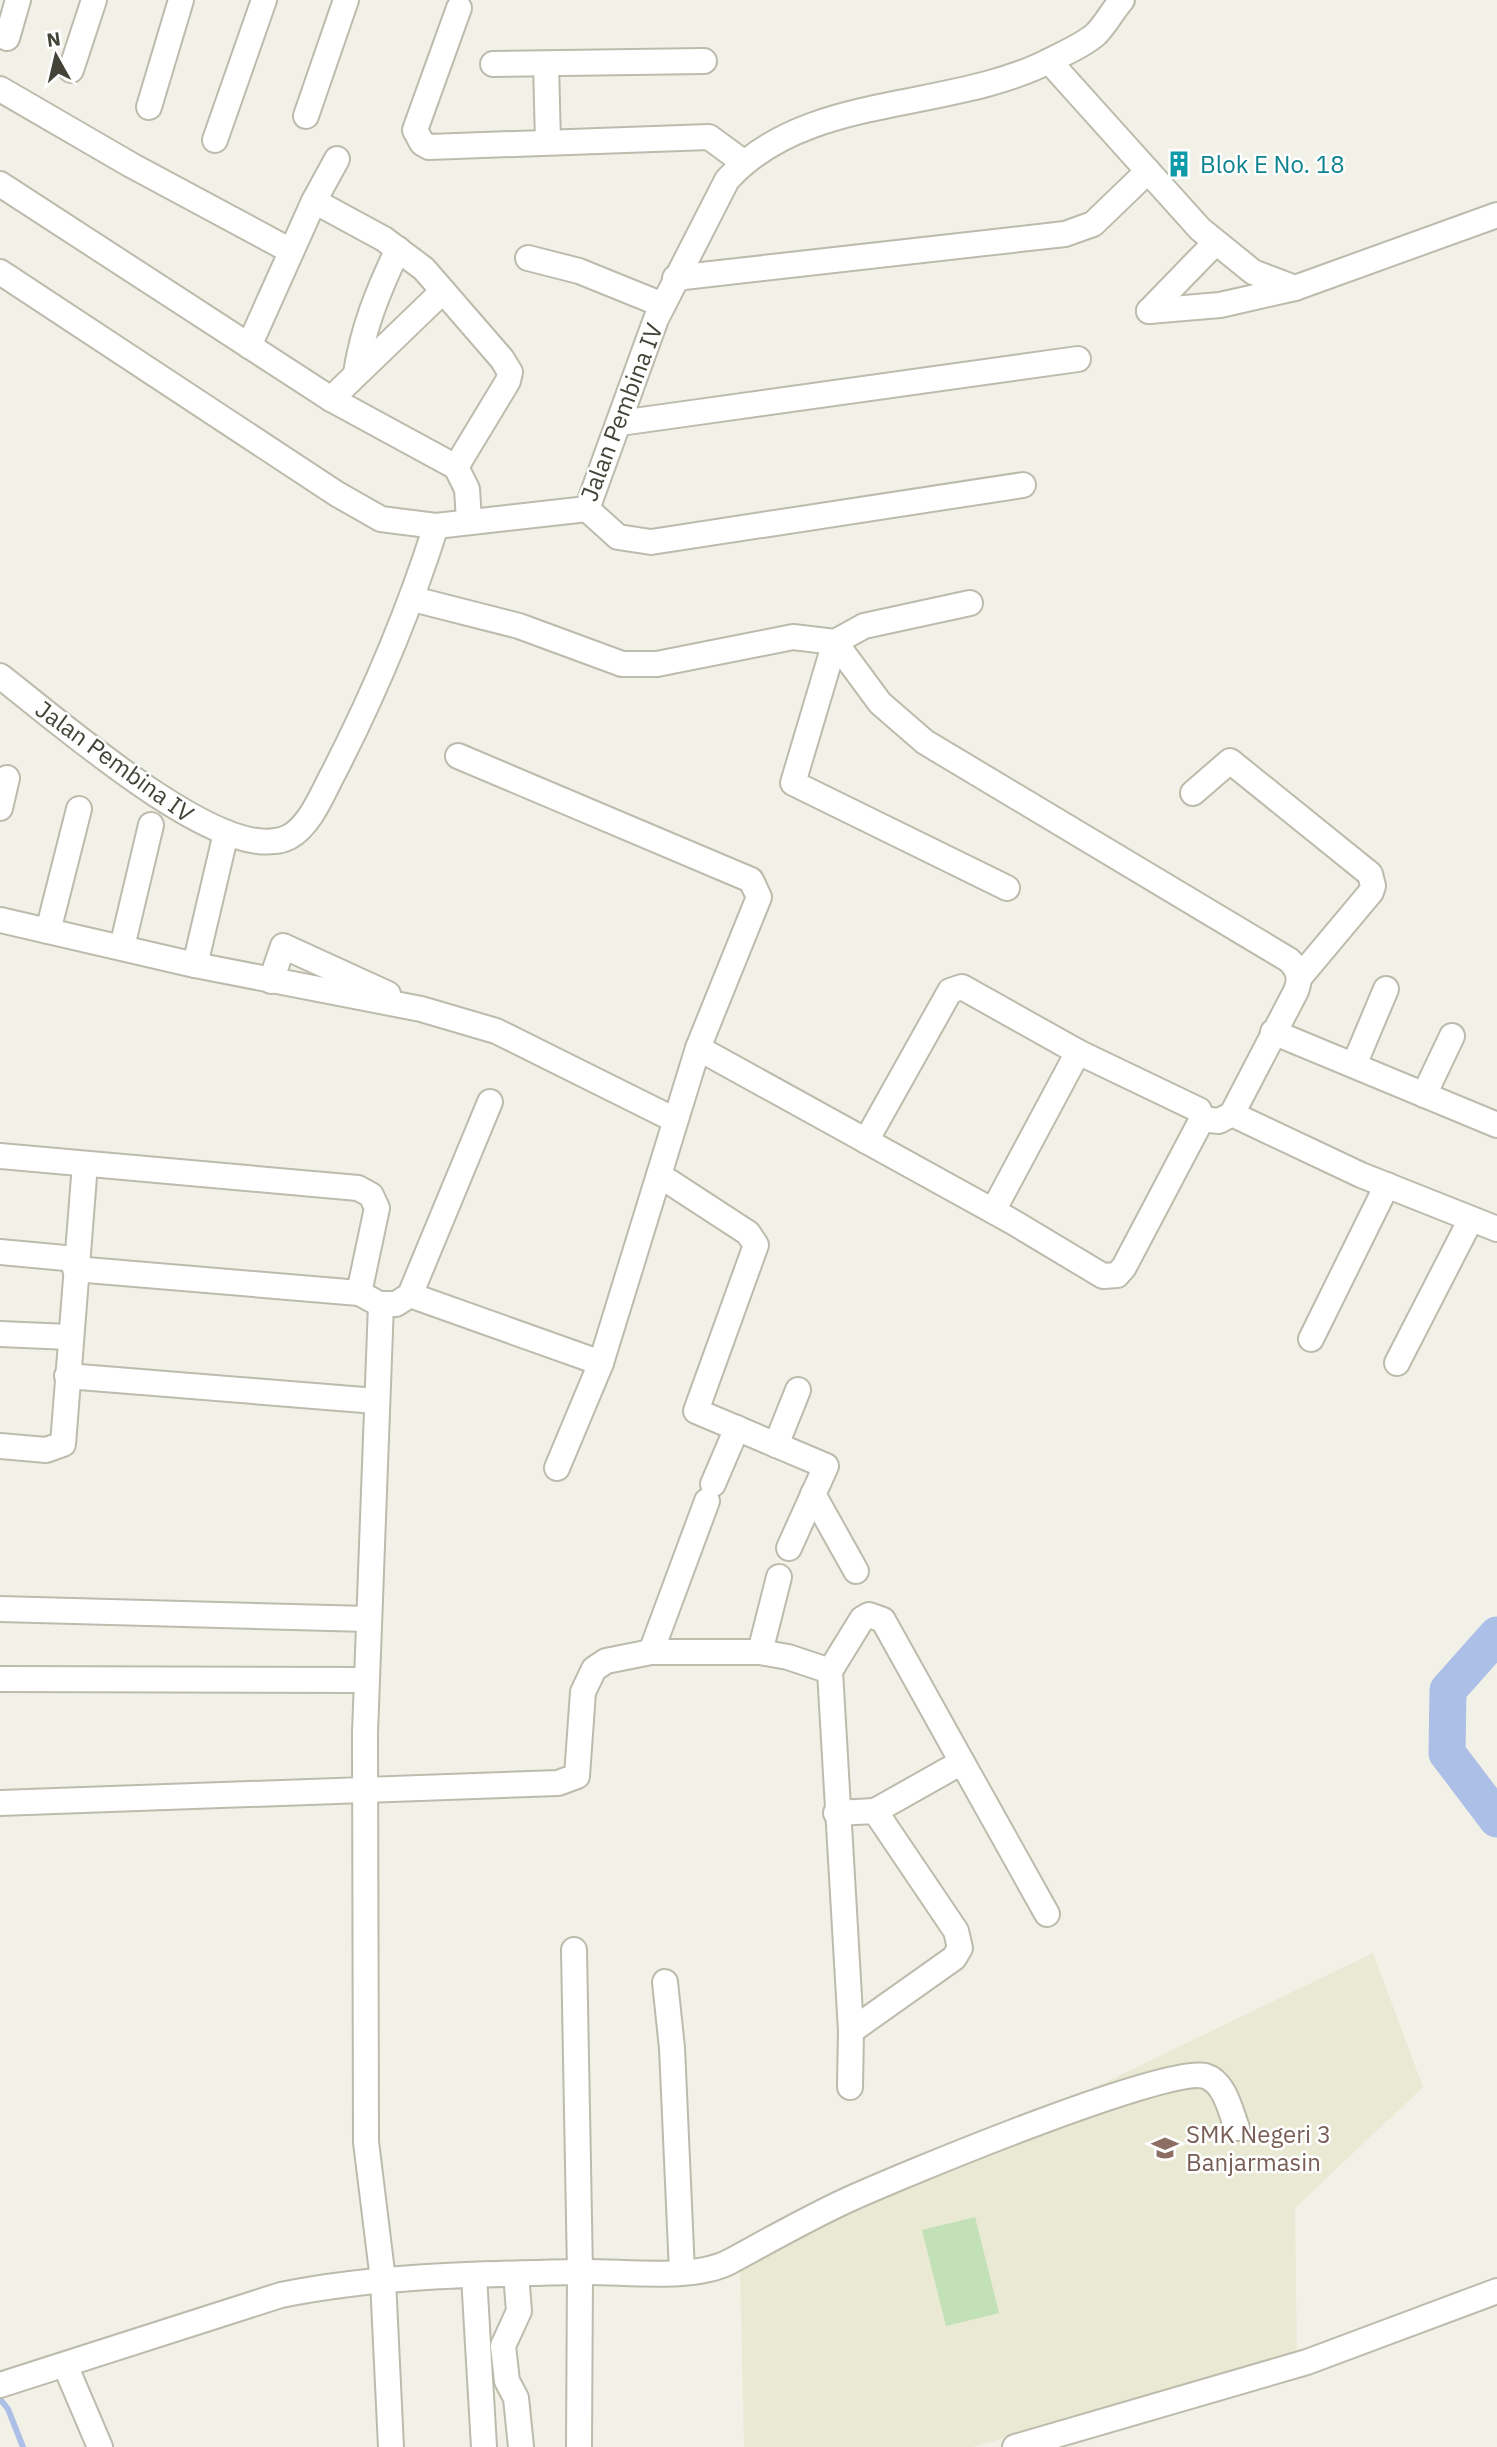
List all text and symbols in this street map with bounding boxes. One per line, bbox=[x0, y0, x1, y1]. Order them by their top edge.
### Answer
north arrow bbox=[21, 21, 91, 91]
text: N bbox=[45, 26, 62, 52]
place label: Blok E No. 18 bbox=[1200, 148, 1345, 180]
building icon: Blok E No. 18 bbox=[1164, 149, 1194, 179]
street label: Jalan Pembina IV bbox=[572, 318, 670, 506]
street label: Jalan Pembina IV bbox=[29, 693, 201, 829]
place label: SMK Negeri 3 Banjarmasin bbox=[1186, 2118, 1331, 2178]
school or university icon: SMK Negeri 3 Banjarmasin bbox=[1150, 2133, 1180, 2163]

